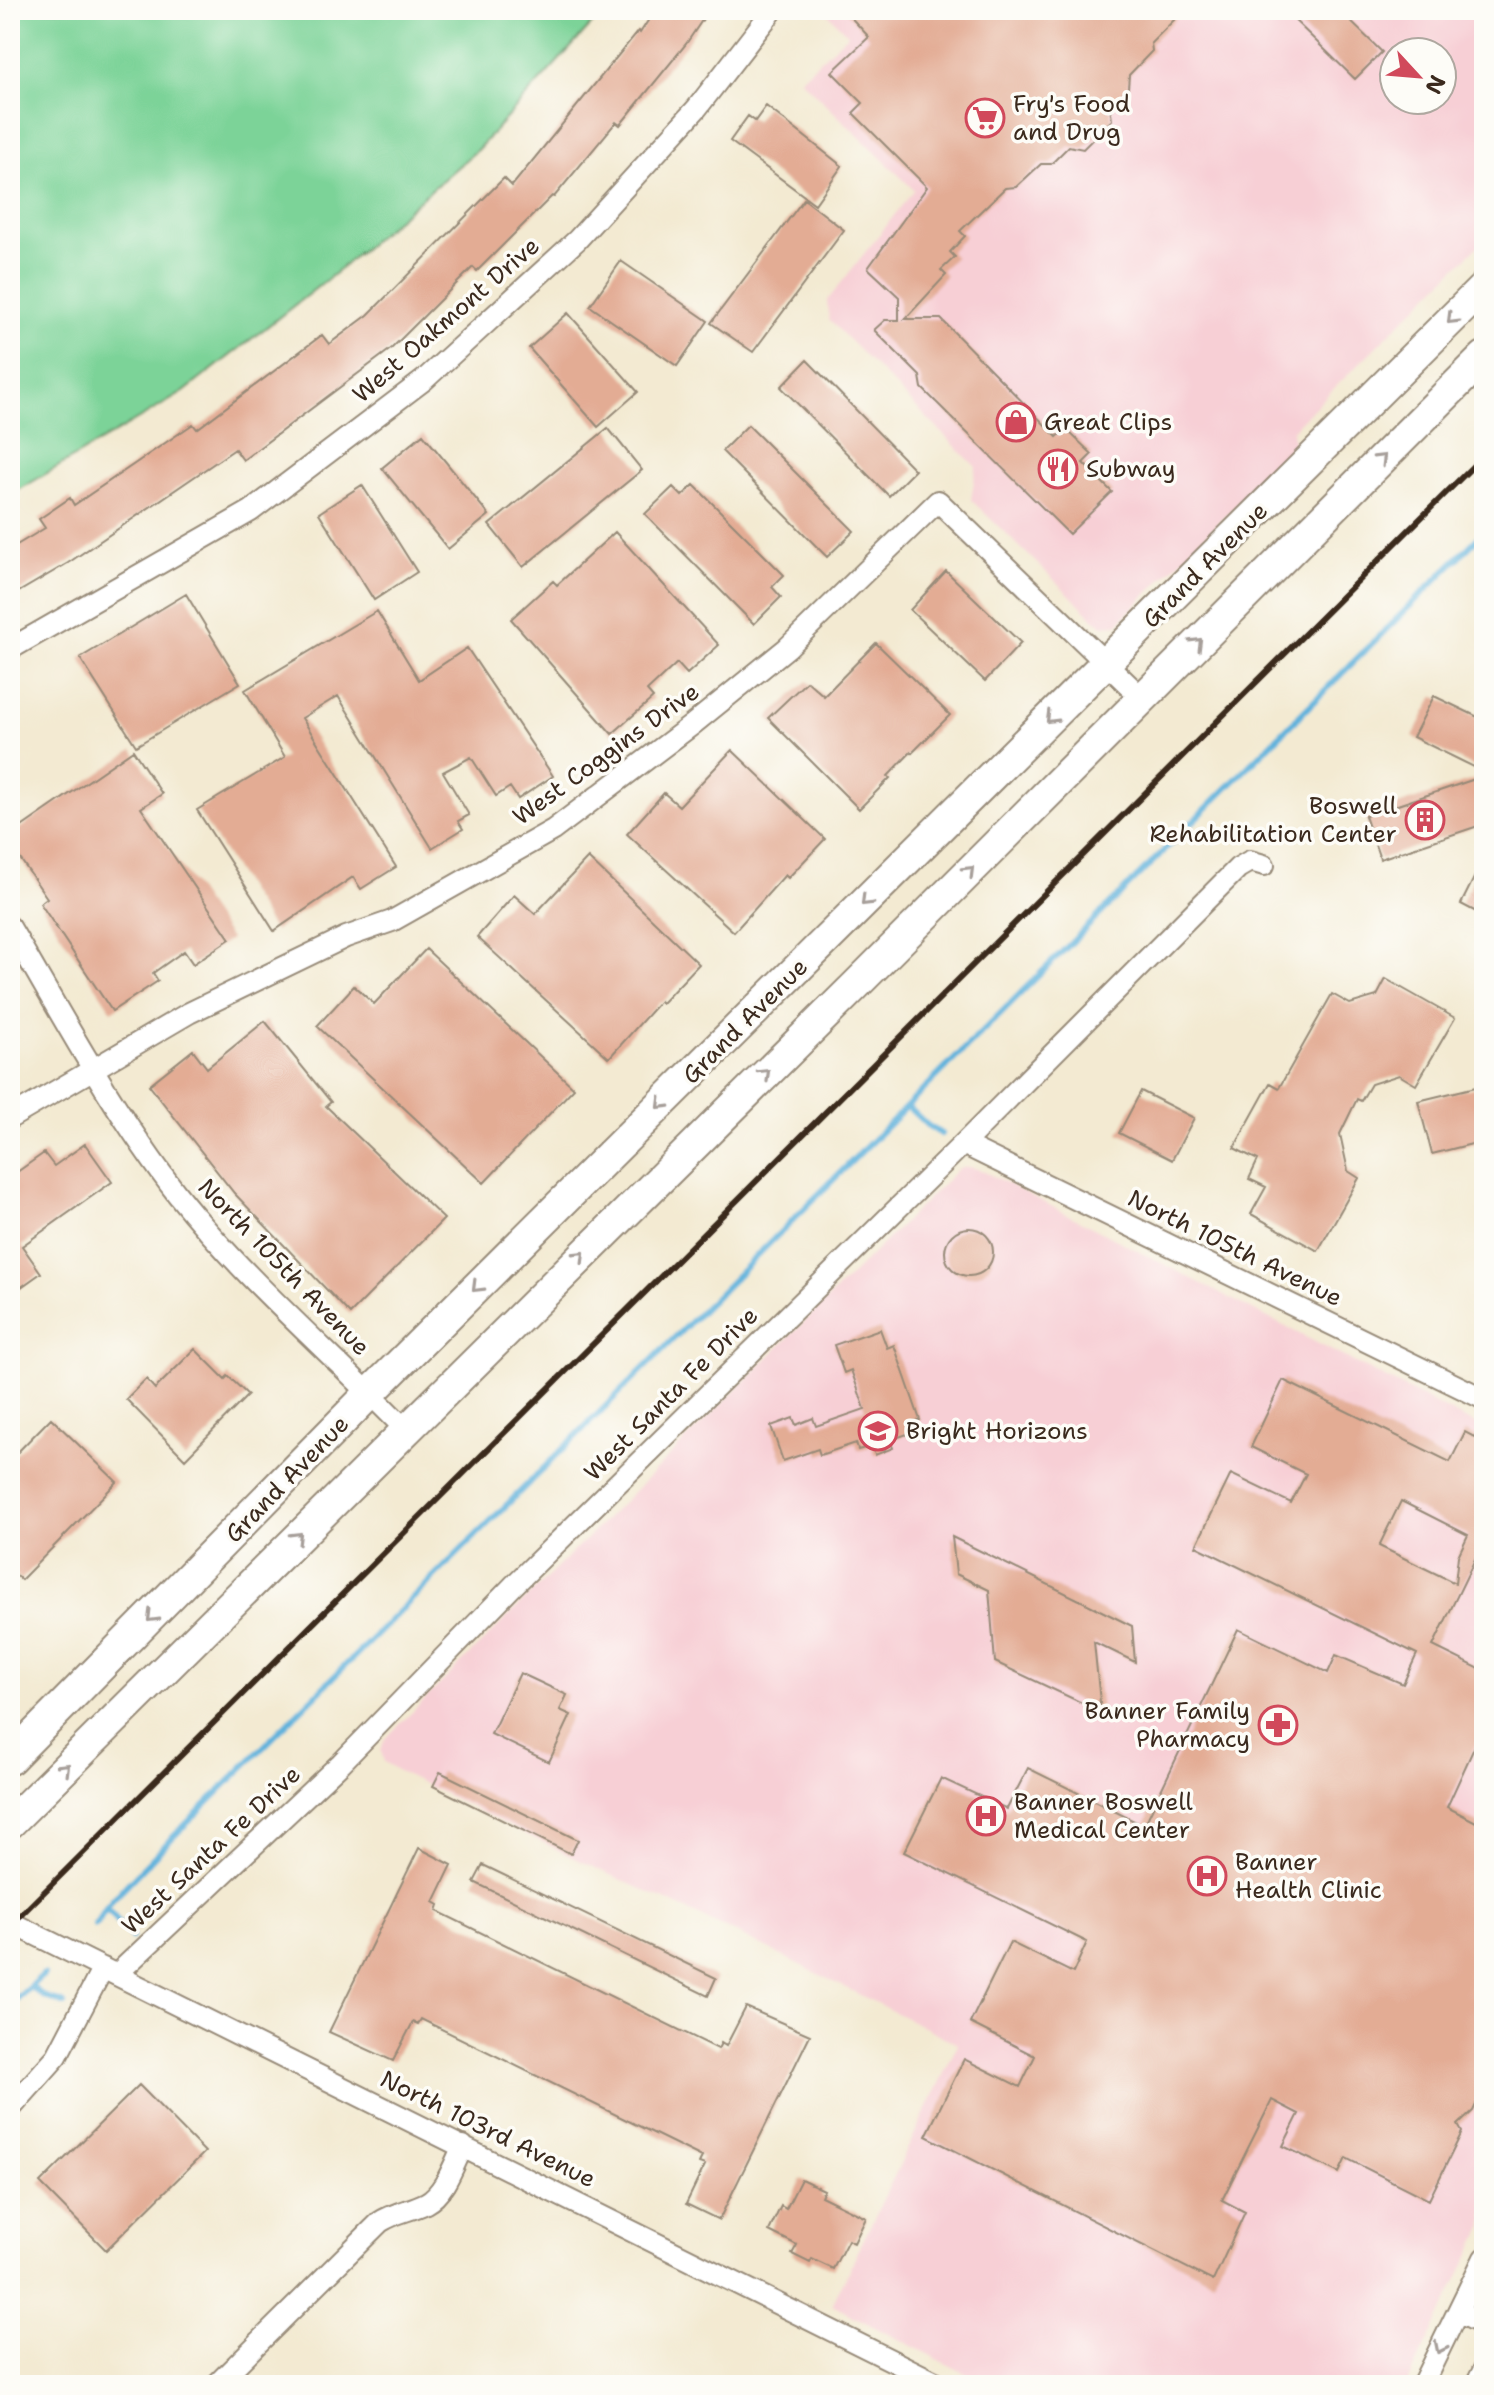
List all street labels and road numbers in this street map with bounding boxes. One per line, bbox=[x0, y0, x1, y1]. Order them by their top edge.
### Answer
street label: West Oakmont Drive bbox=[346, 230, 546, 410]
street label: Grand Avenue bbox=[1135, 495, 1275, 635]
street label: West Coggins Drive bbox=[506, 675, 706, 833]
street label: Grand Avenue bbox=[675, 951, 815, 1091]
street label: North 105th Avenue bbox=[191, 1171, 377, 1363]
street label: North 105th Avenue bbox=[1123, 1182, 1347, 1314]
street label: West Santa Fe Drive bbox=[577, 1300, 765, 1488]
street label: Grand Avenue bbox=[218, 1408, 356, 1550]
street label: West Santa Fe Drive bbox=[115, 1759, 307, 1941]
street label: North 103rd Avenue bbox=[375, 2063, 601, 2195]

